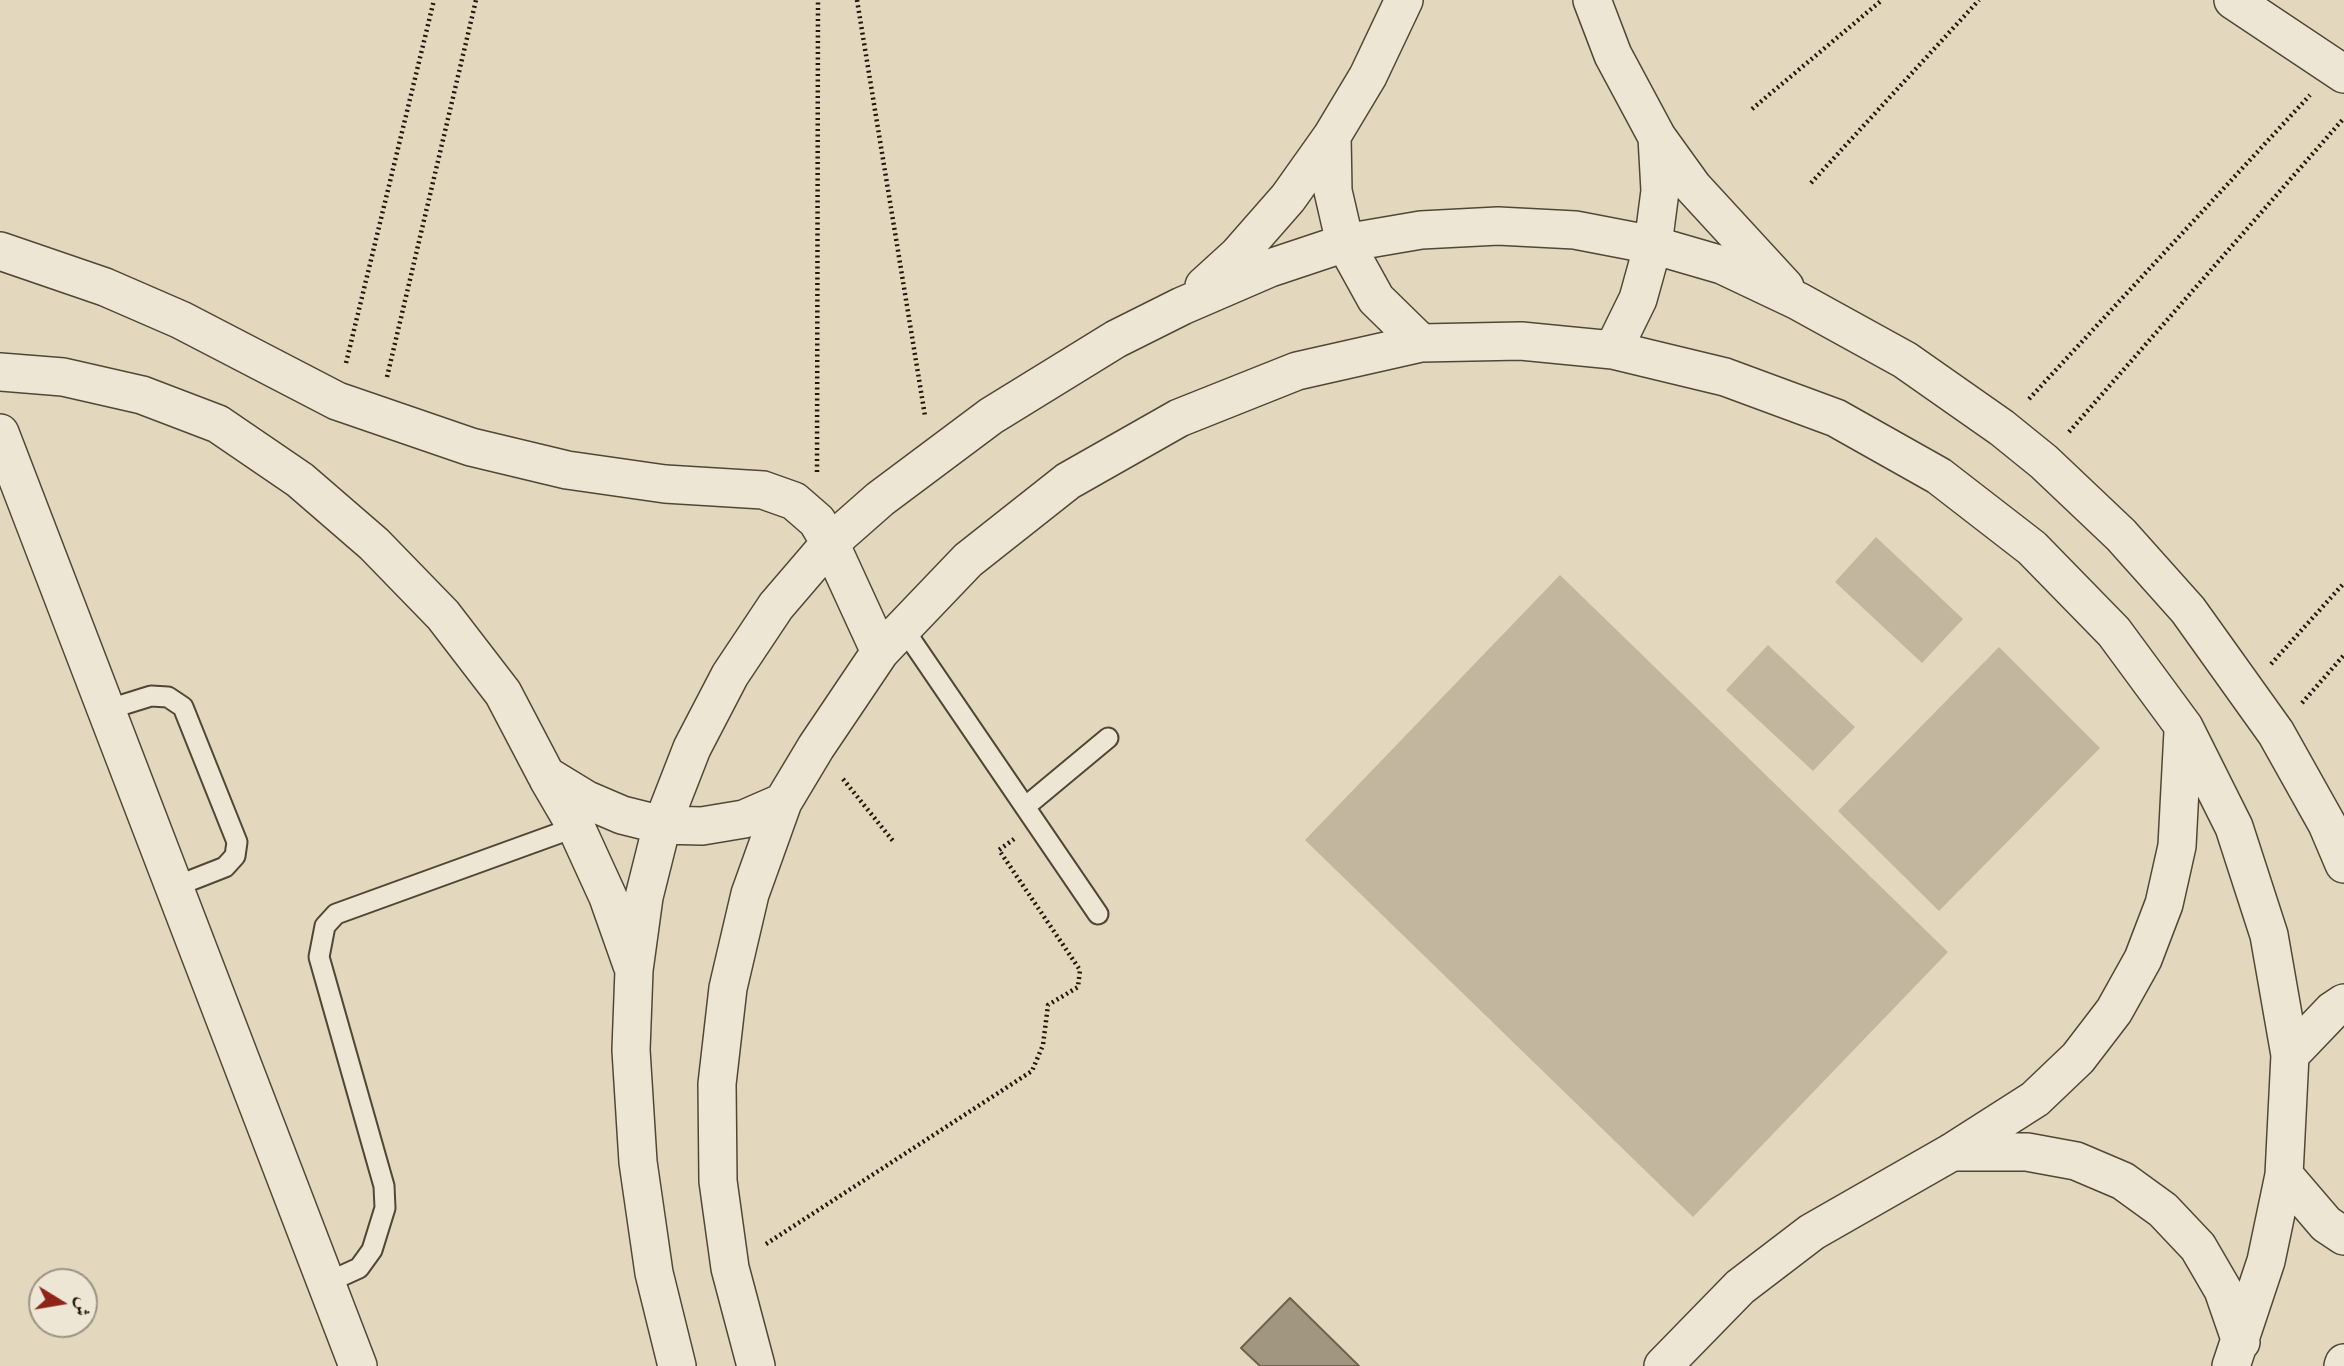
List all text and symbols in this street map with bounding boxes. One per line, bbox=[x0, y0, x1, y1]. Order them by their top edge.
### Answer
north arrow bbox=[28, 1268, 98, 1338]
text: ش bbox=[69, 1295, 95, 1318]

